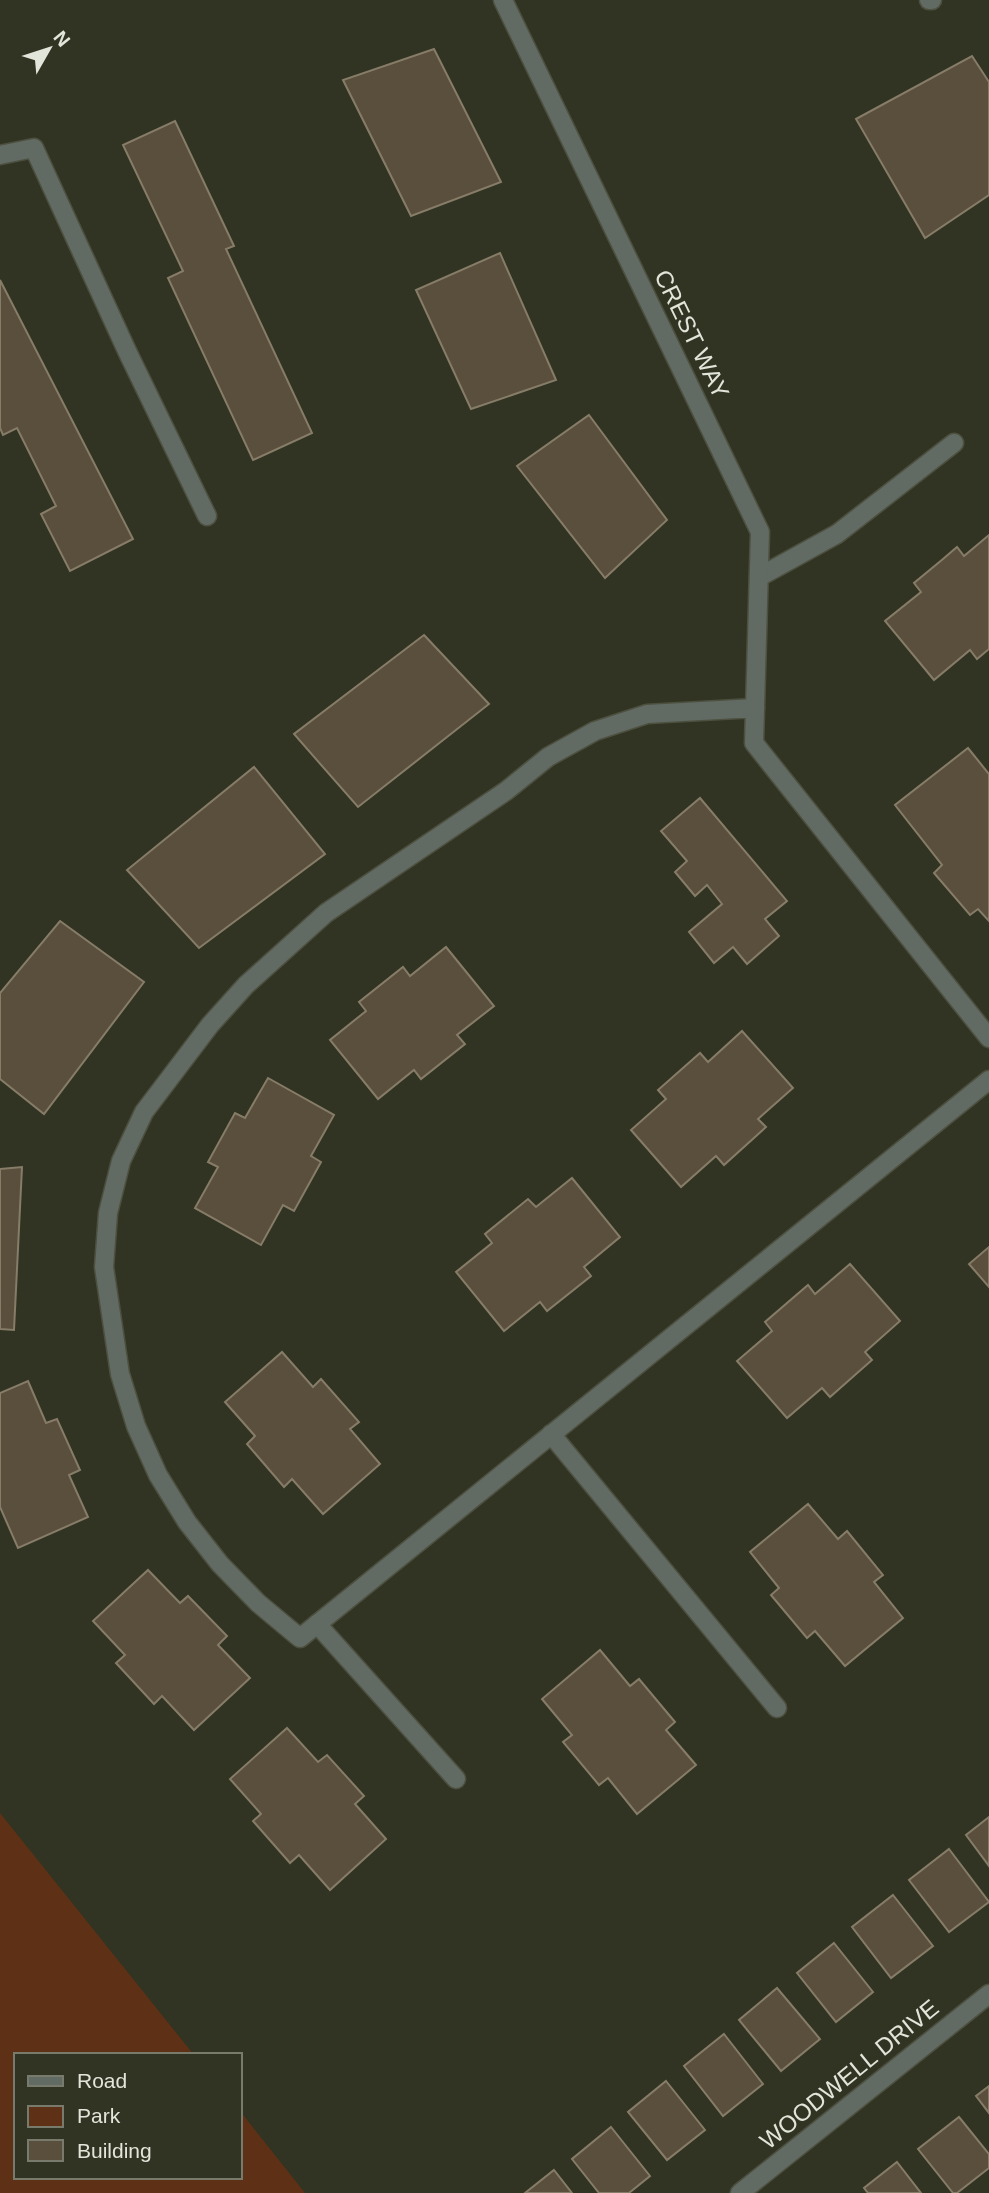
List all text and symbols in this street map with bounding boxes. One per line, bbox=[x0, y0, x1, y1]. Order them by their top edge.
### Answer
north arrow bbox=[14, 14, 84, 84]
text: N bbox=[49, 27, 74, 51]
street label: CREST WAY bbox=[649, 265, 735, 403]
street label: WOODWELL DRIVE bbox=[754, 1994, 944, 2154]
legend bbox=[14, 2053, 242, 2179]
text: Road bbox=[77, 2069, 127, 2092]
text: Park bbox=[77, 2104, 121, 2127]
text: Building bbox=[77, 2139, 152, 2162]

